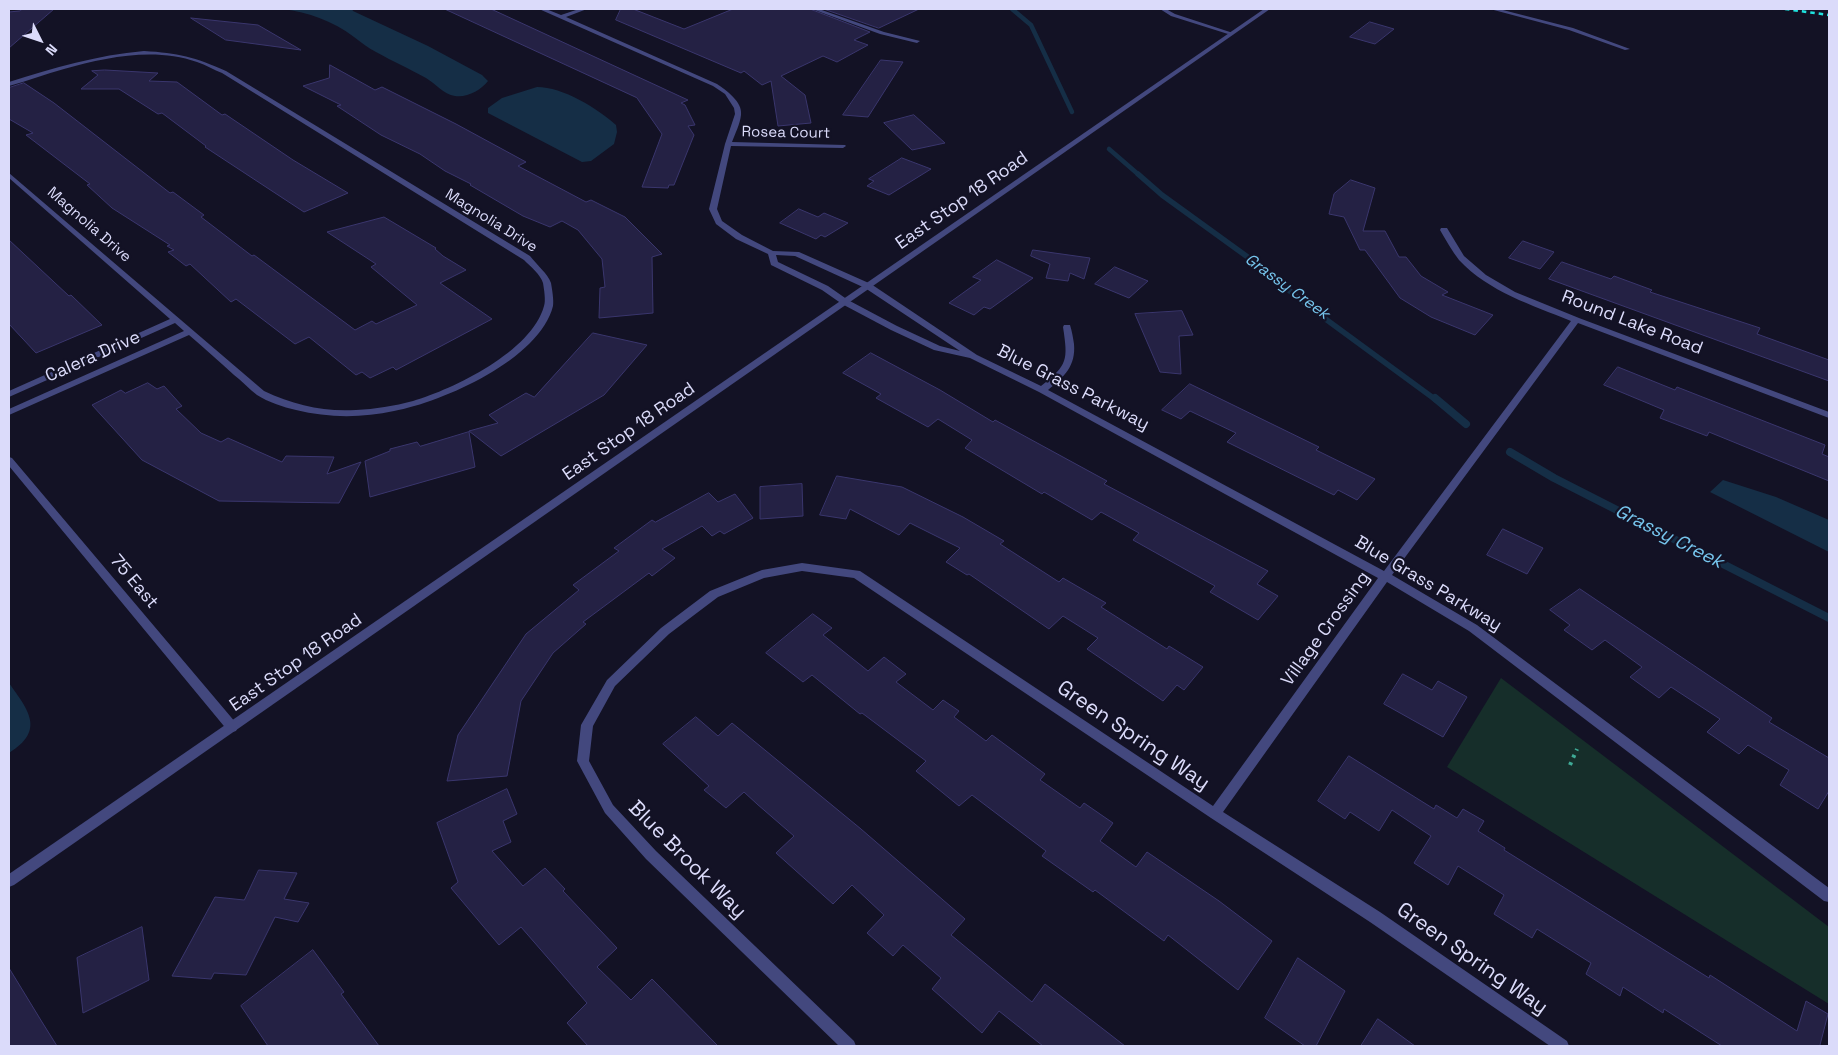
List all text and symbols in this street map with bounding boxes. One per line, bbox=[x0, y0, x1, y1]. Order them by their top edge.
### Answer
north arrow bbox=[15, 15, 65, 65]
text: N bbox=[41, 40, 61, 59]
street label: Rosea Court bbox=[742, 123, 830, 143]
street label: East Stop 18 Road bbox=[892, 147, 1032, 255]
street label: Magnolia Drive bbox=[43, 184, 135, 266]
street label: Magnolia Drive bbox=[442, 185, 540, 257]
water label: Grassy Creek bbox=[1241, 250, 1333, 324]
street label: Round Lake Road bbox=[1558, 286, 1706, 360]
street label: Calera Drive bbox=[42, 326, 144, 388]
street label: Blue Grass Parkway bbox=[993, 340, 1153, 436]
street label: East Stop 18 Road bbox=[559, 378, 699, 486]
water label: Grassy Creek bbox=[1611, 500, 1727, 574]
street label: Blue Grass Parkway bbox=[1351, 532, 1505, 636]
street label: 75 East bbox=[105, 551, 163, 613]
street label: Village Crossing bbox=[1277, 567, 1375, 691]
street label: East Stop 18 Road bbox=[226, 609, 366, 717]
street label: Green Spring Way bbox=[1052, 676, 1214, 796]
street label: Blue Brook Way bbox=[623, 796, 751, 924]
street label: Green Spring Way bbox=[1392, 897, 1552, 1021]

